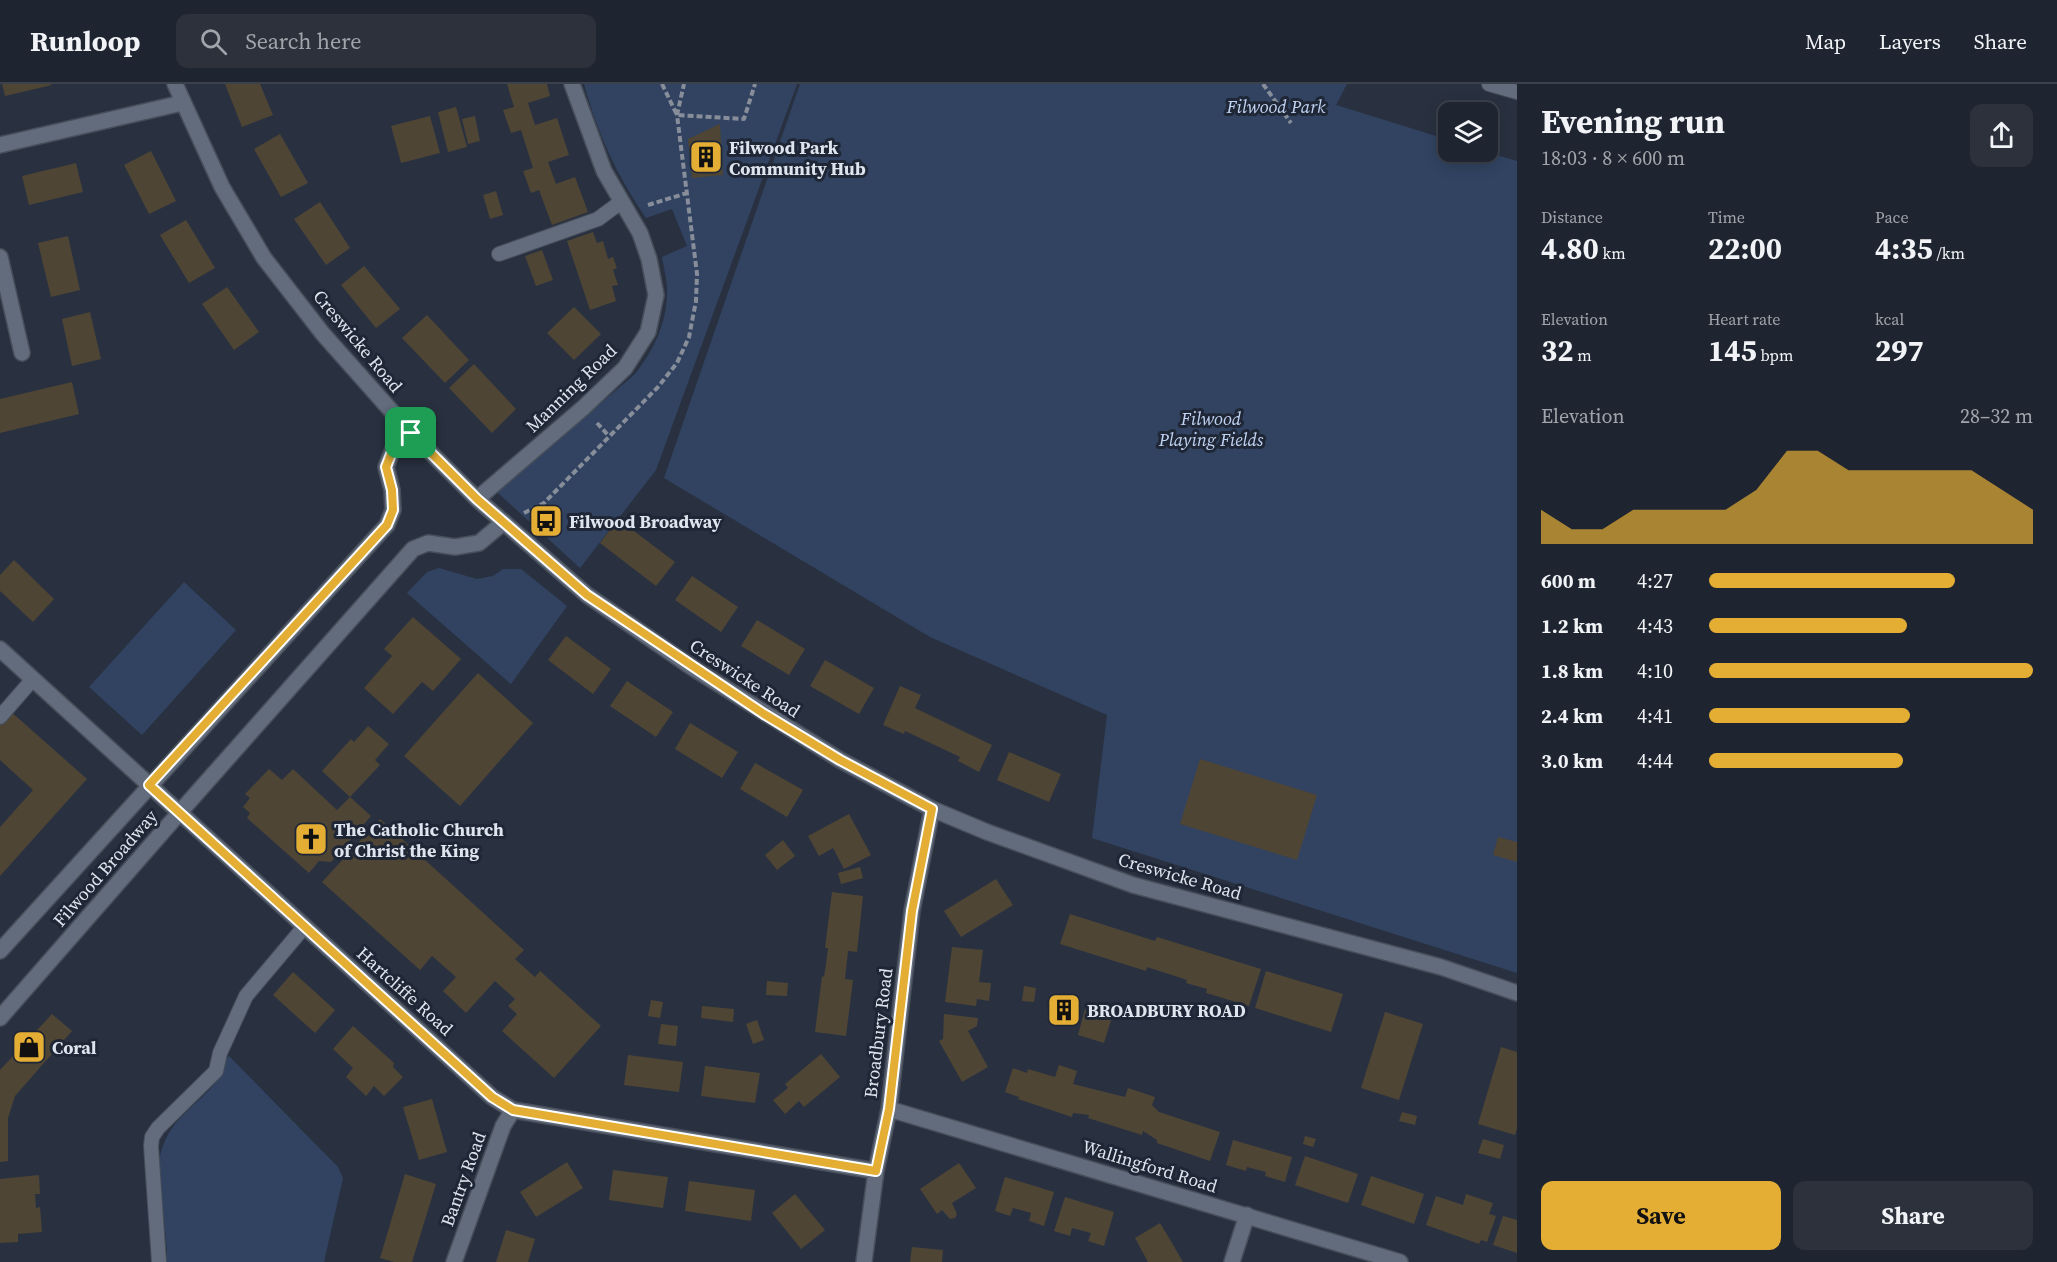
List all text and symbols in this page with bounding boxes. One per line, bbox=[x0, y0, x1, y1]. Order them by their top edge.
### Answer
search box bbox=[176, 14, 596, 68]
text: Runloop bbox=[30, 22, 140, 60]
icon: search bbox=[197, 25, 230, 58]
text: Search here bbox=[245, 26, 361, 56]
text: Map bbox=[1805, 27, 1846, 56]
text: Layers bbox=[1879, 27, 1941, 56]
text: Share bbox=[1974, 27, 2027, 56]
park label: Filwood Park bbox=[1226, 94, 1326, 119]
text: Evening run bbox=[1541, 99, 1725, 144]
map controls bbox=[1438, 102, 1498, 162]
button: layers bbox=[1438, 102, 1498, 162]
button: share bbox=[1970, 104, 2033, 167]
place label: Filwood Park Community Hub bbox=[729, 135, 866, 181]
building icon: Filwood Park Community Hub bbox=[688, 139, 724, 175]
text: 18:03 · 8 × 600 m bbox=[1541, 144, 1685, 172]
text: Distance bbox=[1541, 206, 1603, 228]
text: Time bbox=[1708, 206, 1745, 228]
text: Pace bbox=[1875, 206, 1909, 228]
text: 4.80 bbox=[1541, 228, 1599, 269]
text: 22:00 bbox=[1708, 228, 1782, 269]
text: 4:35 bbox=[1875, 228, 1933, 269]
text: km bbox=[1599, 242, 1626, 264]
text: /km bbox=[1933, 242, 1965, 264]
street label: Creswicke Road bbox=[308, 284, 408, 398]
text: Elevation bbox=[1541, 308, 1608, 330]
text: Heart rate bbox=[1708, 308, 1780, 330]
text: kcal bbox=[1875, 308, 1904, 330]
text: 32 bbox=[1541, 330, 1574, 371]
text: 145 bbox=[1708, 330, 1757, 371]
text: 297 bbox=[1875, 330, 1924, 371]
street label: Manning Road bbox=[520, 338, 622, 438]
text: m bbox=[1574, 344, 1592, 366]
text: bpm bbox=[1757, 344, 1793, 366]
text: Elevation bbox=[1541, 402, 1625, 430]
text: 28–32 m bbox=[1960, 402, 2033, 430]
park label: Filwood Playing Fields bbox=[1158, 406, 1264, 452]
pin bbox=[385, 407, 436, 458]
icon: arrive bbox=[394, 416, 427, 449]
bus stop icon: Filwood Broadway bbox=[528, 503, 564, 539]
place label: Filwood Broadway bbox=[569, 509, 722, 534]
text: 600 m bbox=[1541, 567, 1596, 595]
text: 4:27 bbox=[1637, 567, 1673, 595]
text: 1.2 km bbox=[1541, 612, 1603, 640]
text: 4:43 bbox=[1637, 612, 1673, 640]
street label: Creswicke Road bbox=[685, 633, 805, 723]
text: 1.8 km bbox=[1541, 657, 1603, 685]
text: 4:10 bbox=[1637, 657, 1673, 685]
text: 2.4 km bbox=[1541, 702, 1603, 730]
text: 4:41 bbox=[1637, 702, 1673, 730]
text: 3.0 km bbox=[1541, 747, 1603, 775]
text: 4:44 bbox=[1637, 747, 1673, 775]
street label: Filwood Broadway bbox=[47, 803, 163, 932]
place label: The Catholic Church of Christ the King bbox=[334, 817, 504, 863]
church icon: The Catholic Church of Christ the King bbox=[293, 821, 329, 857]
street label: Creswicke Road bbox=[1115, 846, 1245, 906]
street label: Hartcliffe Road bbox=[351, 941, 459, 1041]
street label: Broadbury Road bbox=[858, 967, 898, 1099]
building icon: BROADBURY ROAD bbox=[1046, 992, 1082, 1028]
place label: BROADBURY ROAD bbox=[1087, 998, 1246, 1023]
shop icon: Coral bbox=[11, 1029, 47, 1065]
place label: Coral bbox=[52, 1035, 97, 1060]
street label: Bantry Road bbox=[434, 1128, 492, 1230]
street label: Wallingford Road bbox=[1079, 1134, 1221, 1198]
button: Save bbox=[1541, 1181, 1781, 1250]
button: Share bbox=[1793, 1181, 2033, 1250]

